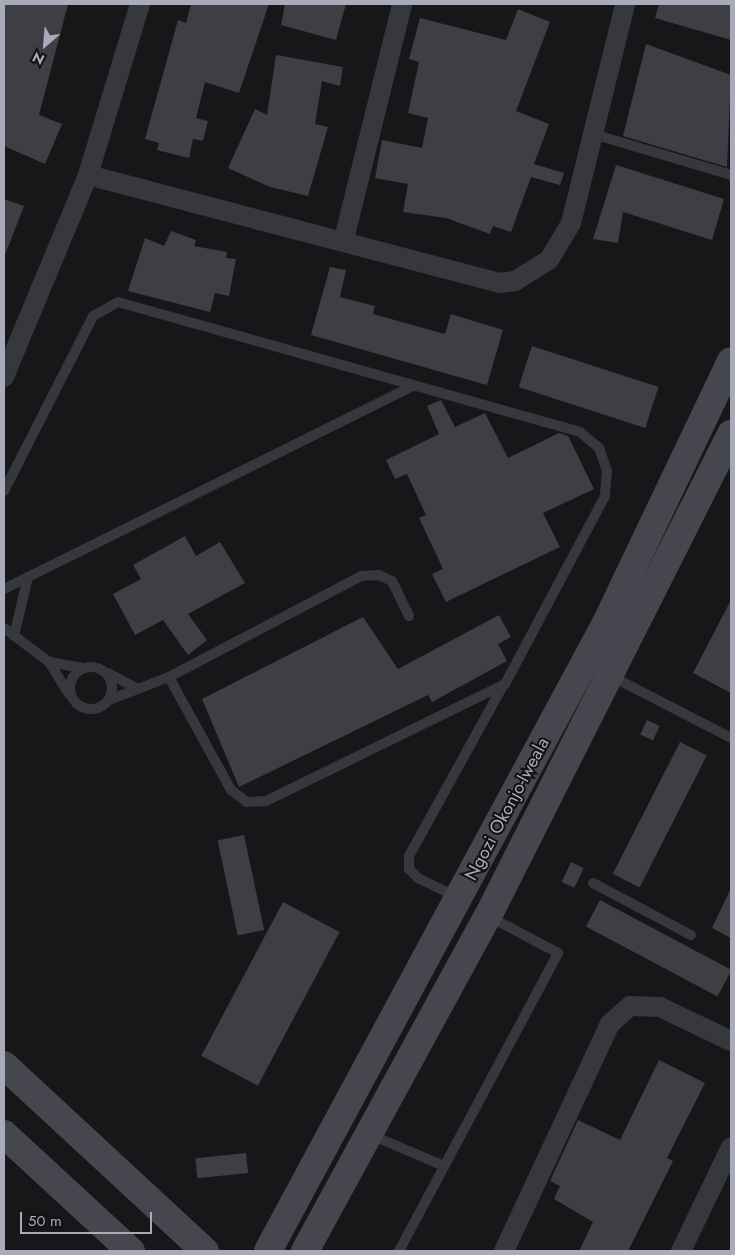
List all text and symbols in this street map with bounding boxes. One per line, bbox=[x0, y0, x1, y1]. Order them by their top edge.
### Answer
north arrow bbox=[20, 20, 70, 70]
text: N bbox=[29, 47, 48, 70]
street label: Ngozi Okonjo-Iweala bbox=[460, 734, 554, 884]
scale bar bbox=[22, 1202, 155, 1234]
text: 50 m bbox=[28, 1210, 62, 1232]

